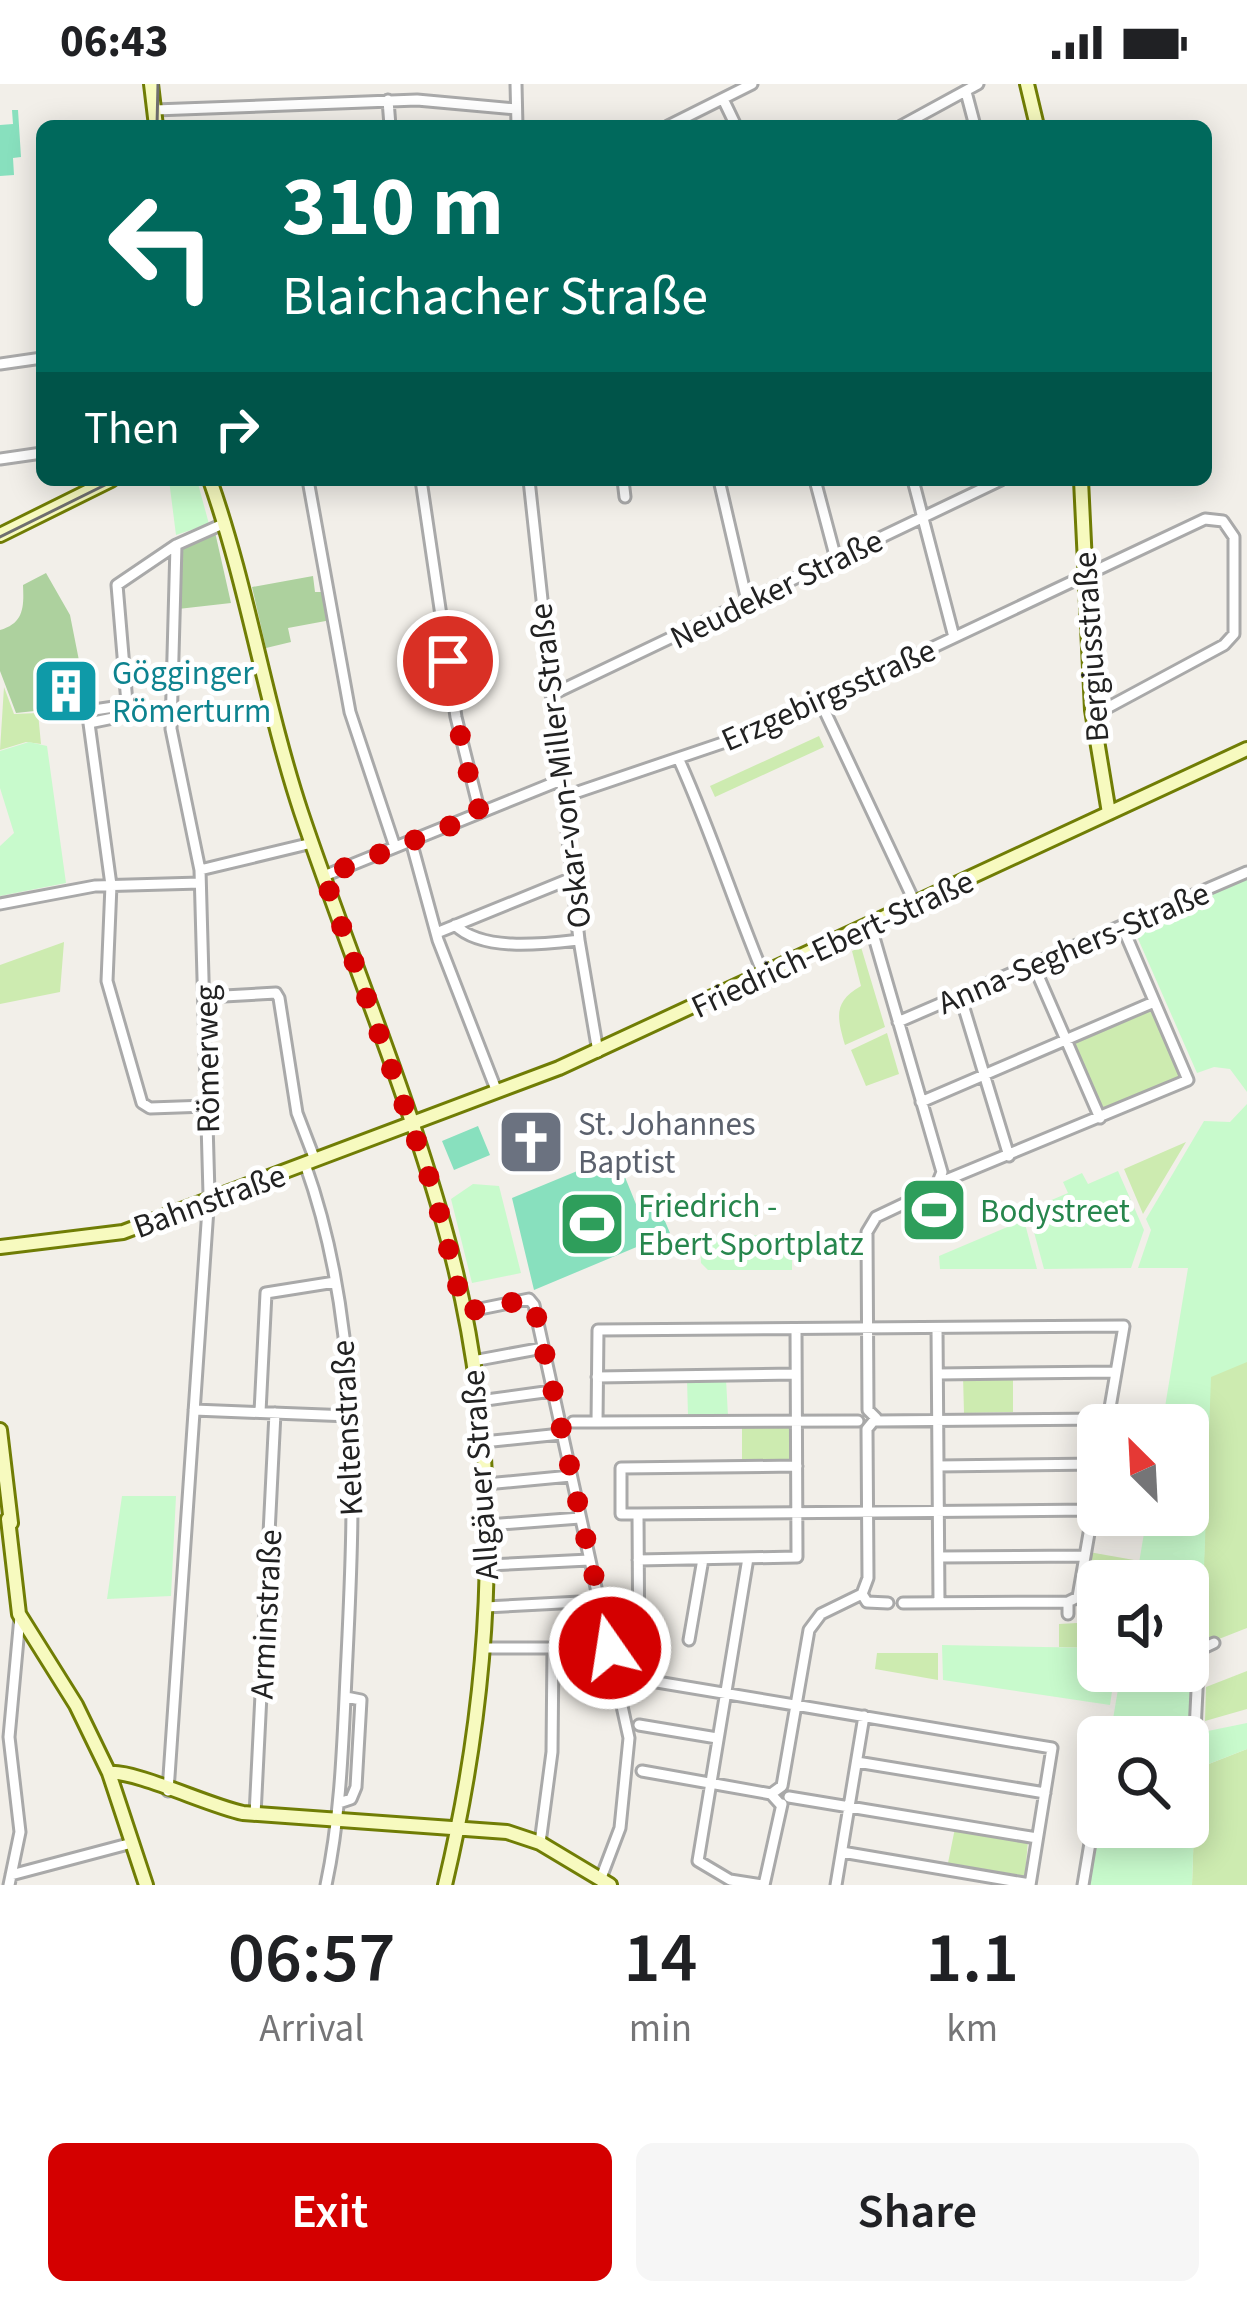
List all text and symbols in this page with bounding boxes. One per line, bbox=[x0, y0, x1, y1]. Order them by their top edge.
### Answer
text: 06:43 bbox=[60, 10, 169, 74]
text: 310 m bbox=[282, 148, 504, 268]
icon: left bbox=[84, 168, 240, 324]
text: Blaichacher Straße bbox=[282, 259, 708, 336]
icon: right bbox=[204, 396, 270, 462]
text: Then bbox=[84, 397, 180, 461]
street label: Neudeker Straße bbox=[662, 518, 891, 661]
street label: Bergiusstraße bbox=[1061, 550, 1122, 744]
street label: Oskar-von-Miller-Straße bbox=[517, 601, 604, 931]
pin bbox=[397, 610, 499, 712]
street label: Erzgebirgsstraße bbox=[714, 627, 943, 764]
icon: arrive bbox=[415, 628, 481, 694]
place label: Gögginger Römerturm bbox=[112, 650, 271, 735]
building icon: Gögginger Römerturm bbox=[31, 656, 101, 726]
street label: Friedrich-Ebert-Straße bbox=[684, 858, 982, 1030]
street label: Anna-Seghers-Straße bbox=[931, 870, 1217, 1027]
street label: Römerweg bbox=[183, 984, 232, 1134]
place label: St. Johannes Baptist bbox=[578, 1101, 756, 1186]
church icon: St. Johannes Baptist bbox=[496, 1107, 566, 1177]
street label: Bahnstraße bbox=[127, 1152, 292, 1251]
sports icon: Bodystreet bbox=[899, 1175, 969, 1245]
place label: Friedrich - Ebert Sportplatz bbox=[638, 1183, 864, 1268]
place label: Bodystreet bbox=[980, 1188, 1130, 1235]
sports icon: Friedrich - Ebert Sportplatz bbox=[557, 1189, 627, 1259]
street label: Keltenstraße bbox=[319, 1339, 376, 1517]
street label: Allgäuer Straße bbox=[450, 1368, 511, 1582]
north arrow bbox=[1077, 1404, 1209, 1536]
map controls bbox=[1077, 1404, 1209, 1848]
street label: Arminstraße bbox=[239, 1528, 294, 1700]
button: sound bbox=[1077, 1560, 1209, 1692]
position arrow bbox=[547, 1585, 673, 1711]
button: search bbox=[1077, 1716, 1209, 1848]
text: 06:57 bbox=[228, 1907, 396, 2010]
text: 14 bbox=[623, 1907, 697, 2010]
text: 1.1 bbox=[925, 1907, 1019, 2010]
text: Arrival bbox=[259, 2001, 364, 2057]
text: min bbox=[629, 2001, 692, 2057]
text: km bbox=[946, 2001, 998, 2057]
button: Exit bbox=[48, 2143, 612, 2281]
button: Share bbox=[636, 2143, 1199, 2281]

